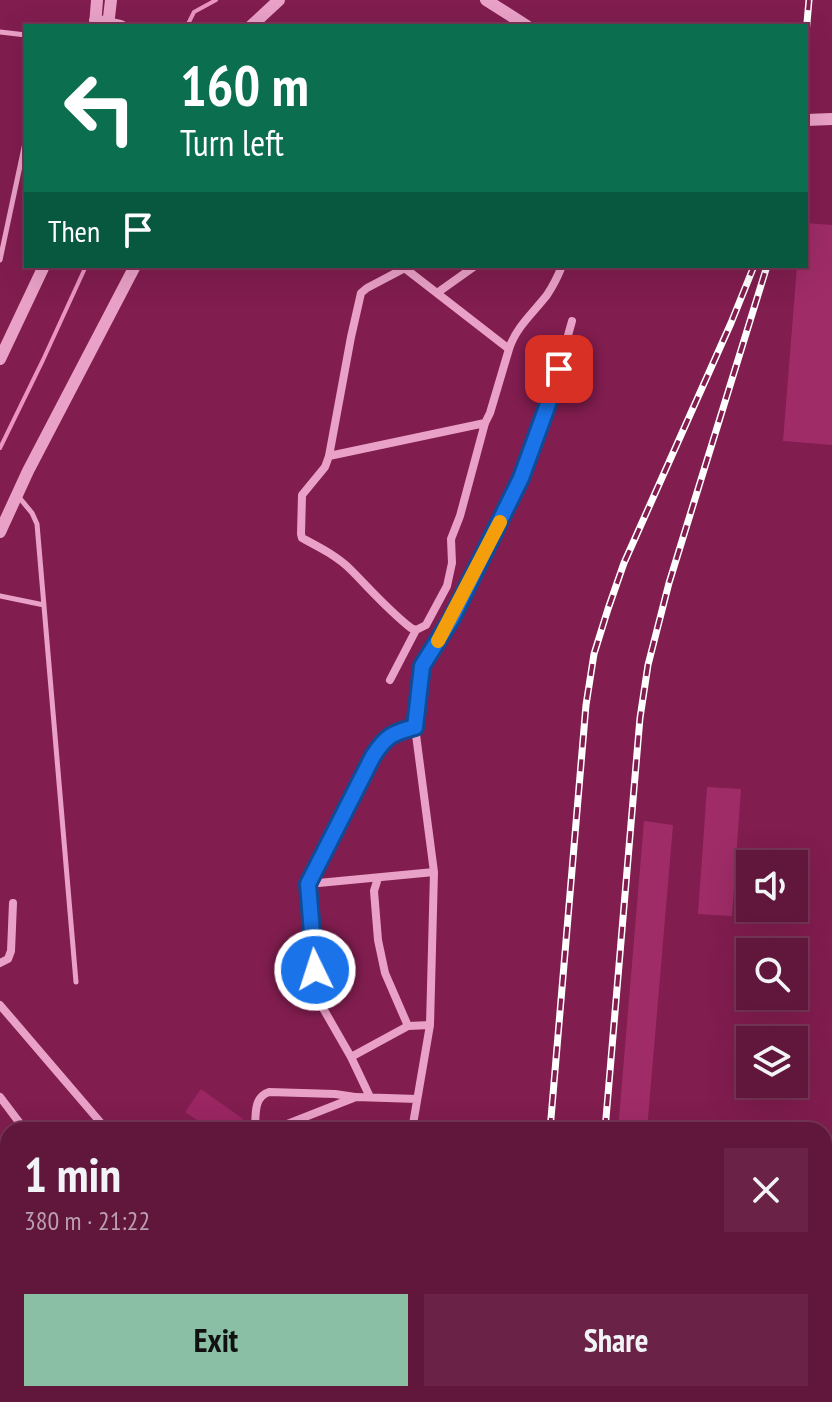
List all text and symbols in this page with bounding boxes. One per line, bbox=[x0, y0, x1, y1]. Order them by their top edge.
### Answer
text: 160 m bbox=[180, 49, 309, 121]
icon: left bbox=[48, 56, 152, 160]
text: Turn left bbox=[180, 119, 284, 166]
icon: arrive bbox=[116, 208, 160, 252]
text: Then bbox=[48, 211, 100, 250]
pin bbox=[525, 335, 593, 403]
icon: arrive bbox=[537, 347, 581, 391]
map controls bbox=[736, 850, 808, 1098]
button: sound bbox=[736, 850, 808, 922]
position arrow bbox=[273, 928, 357, 1012]
button: search bbox=[736, 938, 808, 1010]
button: layers bbox=[736, 1026, 808, 1098]
text: 1 min bbox=[24, 1143, 121, 1205]
button: close bbox=[724, 1148, 808, 1232]
text: 380 m · 21:22 bbox=[24, 1204, 150, 1237]
button: Exit bbox=[24, 1294, 408, 1386]
button: Share bbox=[424, 1294, 808, 1386]

